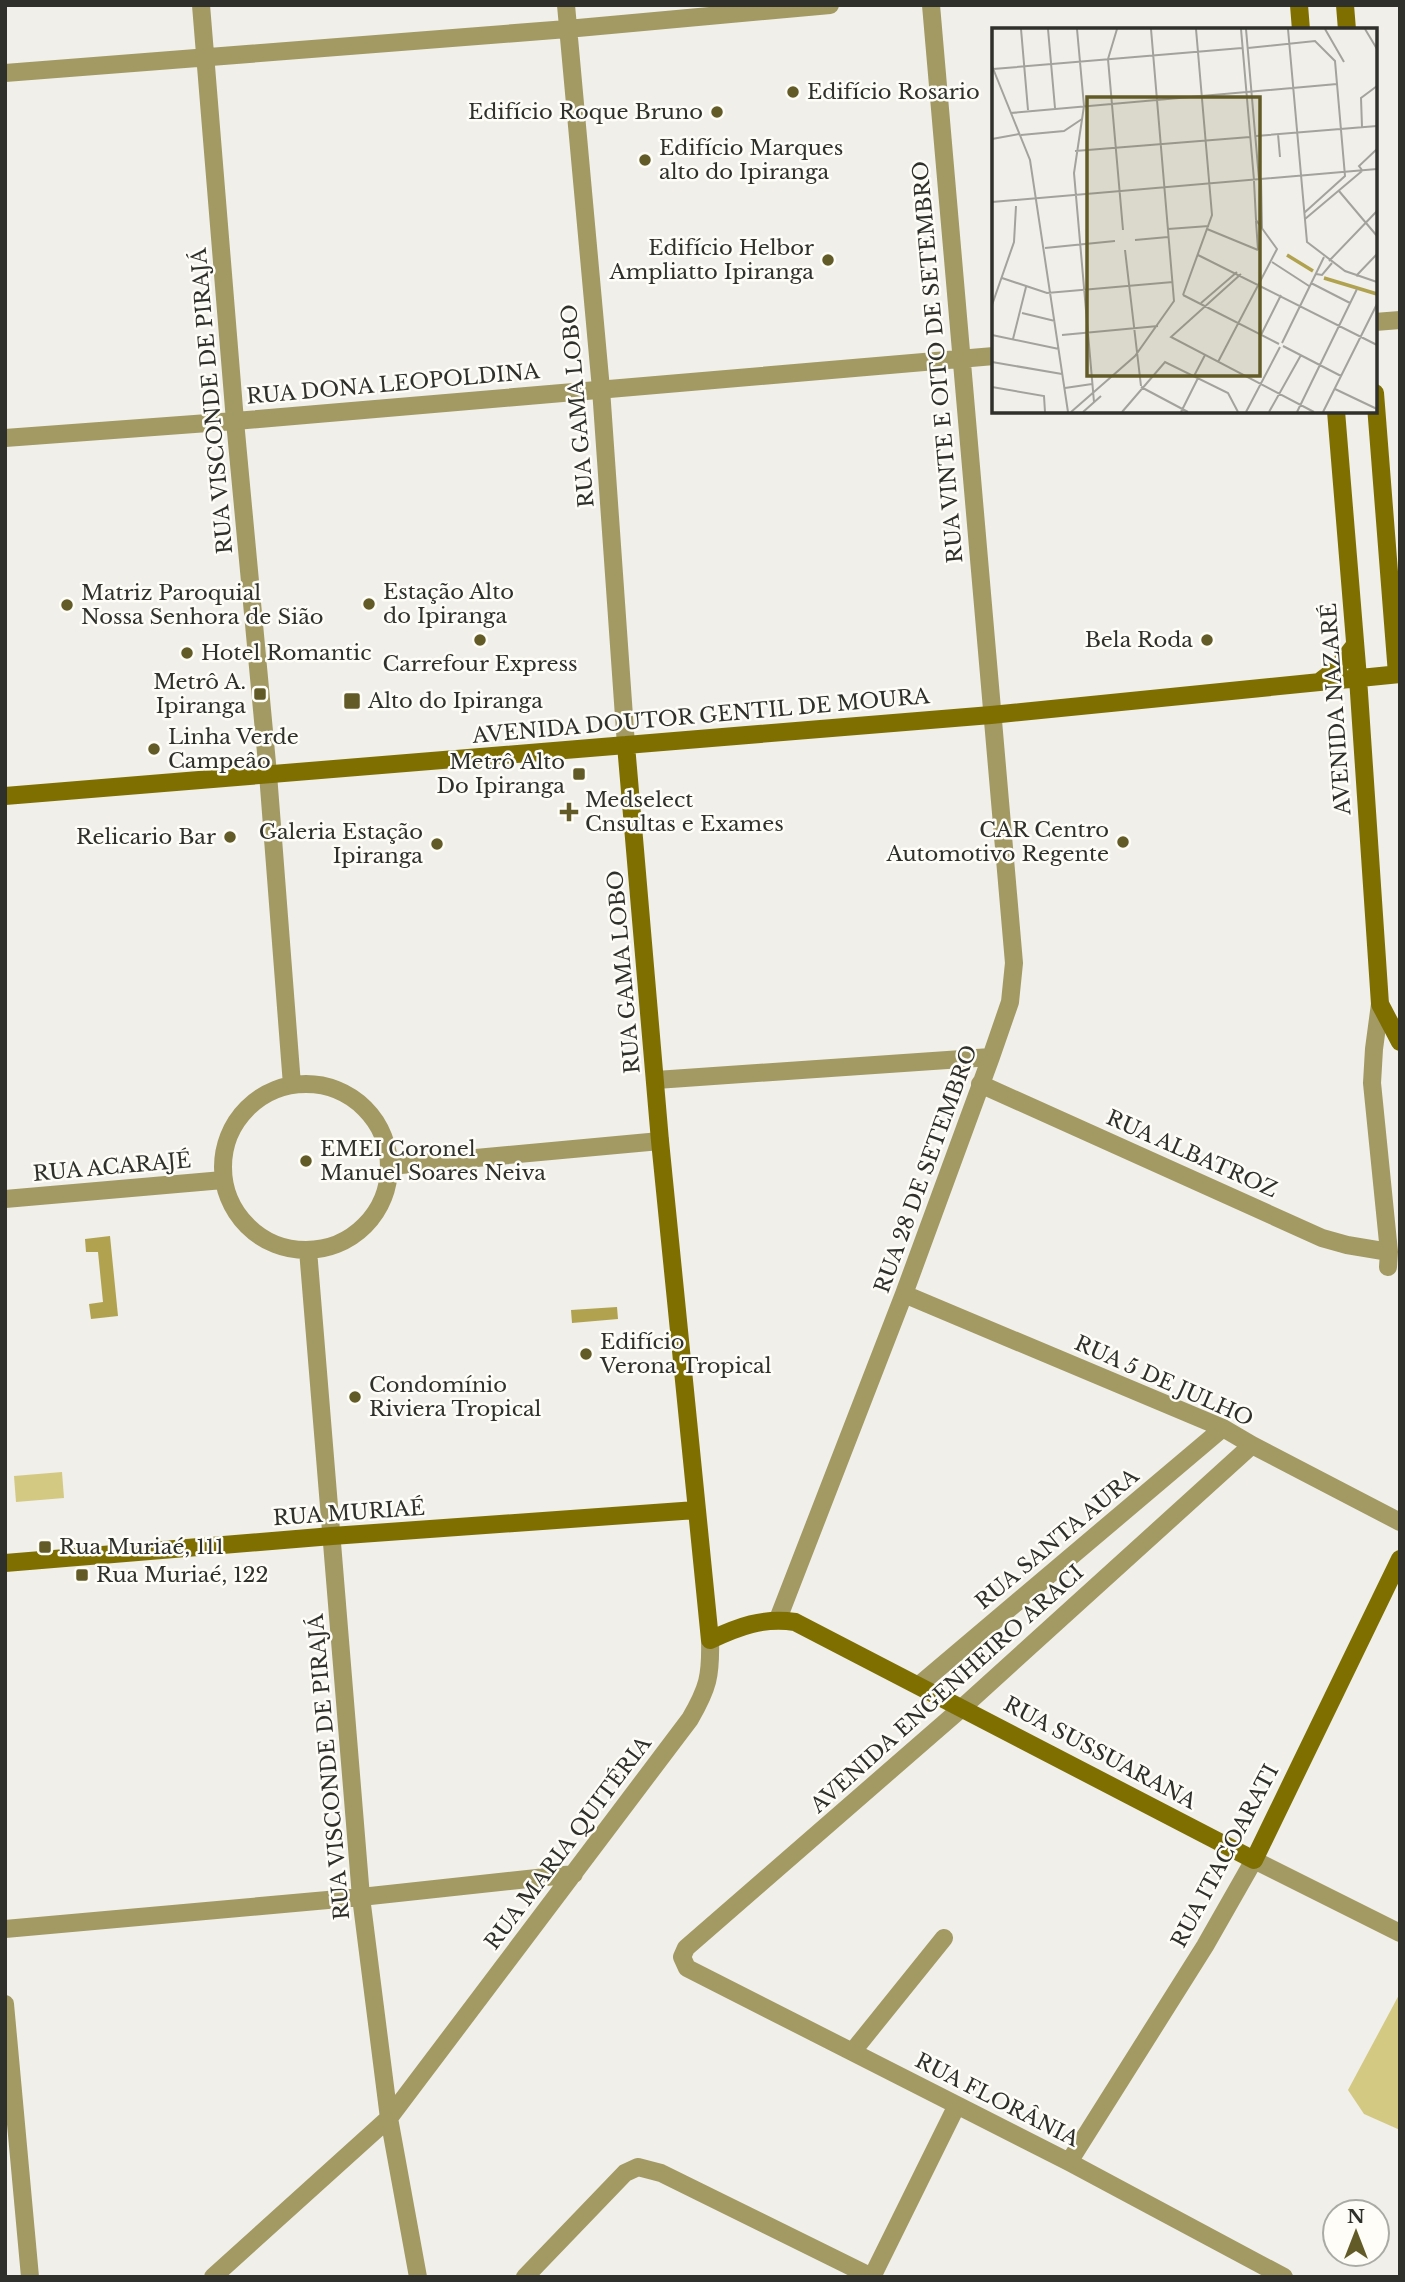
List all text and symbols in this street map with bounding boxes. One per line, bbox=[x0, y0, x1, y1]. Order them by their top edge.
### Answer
inset map bbox=[992, 28, 1377, 413]
place label: Edifício Rosario bbox=[807, 79, 980, 105]
marker: Edifício Rosario bbox=[785, 84, 801, 100]
place label: Edifício Roque Bruno bbox=[468, 99, 703, 125]
marker: Edifício Roque Bruno bbox=[709, 104, 725, 120]
place label: Edifício Marques alto do Ipiranga bbox=[659, 135, 843, 185]
marker: Edifício Marques alto do Ipiranga bbox=[637, 152, 653, 168]
street label: RUA VINTE E OITO DE SETEMBRO bbox=[907, 160, 969, 564]
place label: Edifício Helbor Ampliatto Ipiranga bbox=[609, 235, 814, 285]
street label: RUA VISCONDE DE PIRAJÁ bbox=[186, 246, 238, 555]
marker: Edifício Helbor Ampliatto Ipiranga bbox=[820, 252, 836, 268]
street label: RUA GAMA LOBO bbox=[556, 303, 600, 509]
street label: RUA DONA LEOPOLDINA bbox=[245, 358, 541, 410]
place label: Estação Alto do Ipiranga bbox=[383, 579, 514, 629]
place label: Matriz Paroquial Nossa Senhora de Sião bbox=[81, 580, 324, 630]
marker: Estação Alto do Ipiranga bbox=[361, 596, 377, 612]
marker: Matriz Paroquial Nossa Senhora de Sião bbox=[59, 597, 75, 613]
street label: AVENIDA NAZARÉ bbox=[1316, 602, 1356, 817]
place label: Bela Roda bbox=[1085, 627, 1193, 653]
marker: Carrefour Express bbox=[472, 632, 488, 648]
marker: Bela Roda bbox=[1199, 632, 1215, 648]
place label: Hotel Romantic bbox=[201, 640, 371, 666]
marker: Hotel Romantic bbox=[179, 645, 195, 661]
place label: Carrefour Express bbox=[382, 651, 578, 677]
place label: Metrô A. Ipiranga bbox=[153, 669, 246, 719]
street label: AVENIDA DOUTOR GENTIL DE MOURA bbox=[470, 683, 932, 749]
marker: Metrô A. Ipiranga bbox=[252, 686, 268, 702]
place label: Alto do Ipiranga bbox=[367, 688, 543, 714]
marker: Alto do Ipiranga bbox=[342, 691, 362, 711]
place label: Linha Verde Campeâo bbox=[168, 724, 299, 774]
marker: Linha Verde Campeâo bbox=[146, 741, 162, 757]
place label: Metrô Alto Do Ipiranga bbox=[437, 749, 565, 799]
marker: Metrô Alto Do Ipiranga bbox=[571, 766, 587, 782]
place label: Medselect Cnsultas e Exames bbox=[585, 787, 784, 837]
marker: Medselect Cnsultas e Exames bbox=[559, 802, 579, 822]
place label: CAR Centro Automotivo Regente bbox=[886, 817, 1109, 867]
place label: Galeria Estação Ipiranga bbox=[259, 819, 423, 869]
place label: Relicario Bar bbox=[76, 824, 216, 850]
marker: Relicario Bar bbox=[222, 829, 238, 845]
marker: CAR Centro Automotivo Regente bbox=[1115, 834, 1131, 850]
marker: Galeria Estação Ipiranga bbox=[429, 836, 445, 852]
street label: RUA GAMA LOBO bbox=[602, 869, 646, 1075]
street label: RUA 28 DE SETEMBRO bbox=[869, 1042, 983, 1296]
street label: RUA ALBATROZ bbox=[1102, 1105, 1282, 1203]
place label: EMEI Coronel Manuel Soares Neiva bbox=[320, 1136, 546, 1186]
street label: RUA ACARAJÉ bbox=[32, 1147, 192, 1187]
marker: EMEI Coronel Manuel Soares Neiva bbox=[298, 1153, 314, 1169]
place label: Edifício Verona Tropical bbox=[599, 1329, 772, 1379]
street label: RUA 5 DE JULHO bbox=[1071, 1330, 1257, 1432]
marker: Edifício Verona Tropical bbox=[578, 1346, 594, 1362]
place label: Condomínio Riviera Tropical bbox=[369, 1372, 542, 1422]
marker: Condomínio Riviera Tropical bbox=[347, 1389, 363, 1405]
street label: RUA SANTA AURA bbox=[970, 1463, 1145, 1615]
street label: RUA MURIAÉ bbox=[272, 1495, 426, 1531]
place label: Rua Muriaé, 111 bbox=[59, 1534, 224, 1560]
marker: Rua Muriaé, 111 bbox=[37, 1539, 53, 1555]
street label: AVENIDA ENGENHEIRO ARACI bbox=[804, 1559, 1089, 1819]
place label: Rua Muriaé, 122 bbox=[96, 1562, 268, 1588]
marker: Rua Muriaé, 122 bbox=[74, 1567, 90, 1583]
street label: RUA VISCONDE DE PIRAJÁ bbox=[303, 1612, 355, 1921]
street label: RUA SUSSUARANA bbox=[999, 1691, 1201, 1815]
street label: RUA MARIA QUITÉRIA bbox=[479, 1731, 657, 1955]
street label: RUA ITACOARATI bbox=[1166, 1760, 1284, 1952]
street label: RUA FLORÂNIA bbox=[911, 2048, 1084, 2153]
north arrow bbox=[1321, 2198, 1391, 2268]
text: N bbox=[1347, 2205, 1365, 2228]

